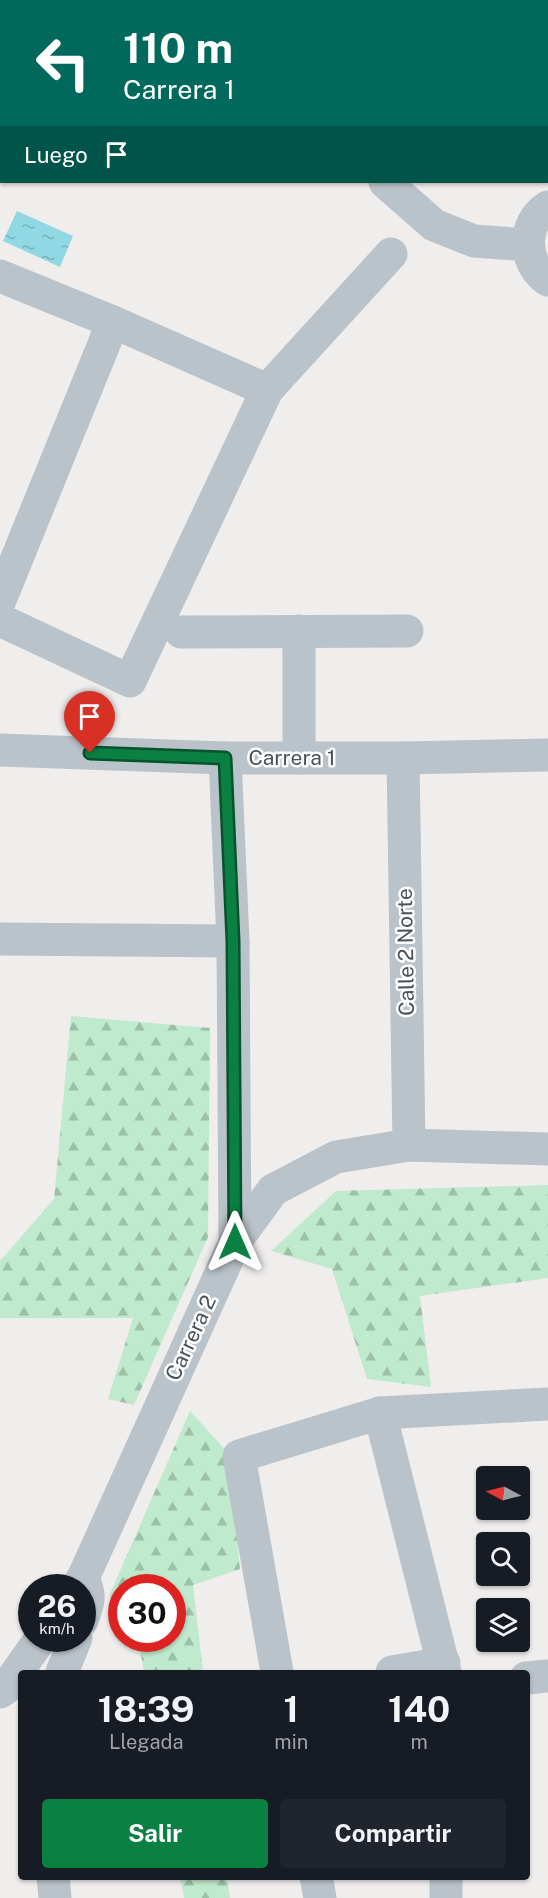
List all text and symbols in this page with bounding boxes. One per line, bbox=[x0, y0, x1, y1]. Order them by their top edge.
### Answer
text: 110 m bbox=[123, 23, 233, 72]
icon: left bbox=[24, 24, 102, 102]
text: Carrera 1 bbox=[123, 73, 235, 105]
icon: arrive bbox=[100, 138, 133, 171]
text: Luego bbox=[24, 142, 88, 168]
pin bbox=[64, 691, 115, 753]
icon: arrive bbox=[73, 700, 106, 733]
street label: Carrera 1 bbox=[248, 745, 336, 770]
street label: Calle 2 Norte bbox=[392, 888, 419, 1016]
position arrow bbox=[203, 1210, 267, 1274]
street label: Carrera 2 bbox=[160, 1291, 221, 1384]
north arrow bbox=[476, 1466, 530, 1520]
map controls bbox=[476, 1466, 530, 1652]
button: search bbox=[476, 1532, 530, 1586]
speed limit sign: 30 bbox=[108, 1574, 186, 1652]
text: 26 bbox=[38, 1588, 76, 1624]
button: layers bbox=[476, 1598, 530, 1652]
text: km/h bbox=[39, 1620, 75, 1637]
text: 18:39 bbox=[98, 1688, 195, 1730]
text: 1 bbox=[284, 1688, 299, 1730]
text: 140 bbox=[388, 1688, 450, 1730]
text: Llegada bbox=[109, 1730, 183, 1754]
text: min bbox=[274, 1730, 308, 1754]
text: m bbox=[410, 1730, 428, 1754]
button: Salir bbox=[42, 1799, 268, 1868]
button: Compartir bbox=[280, 1799, 506, 1868]

